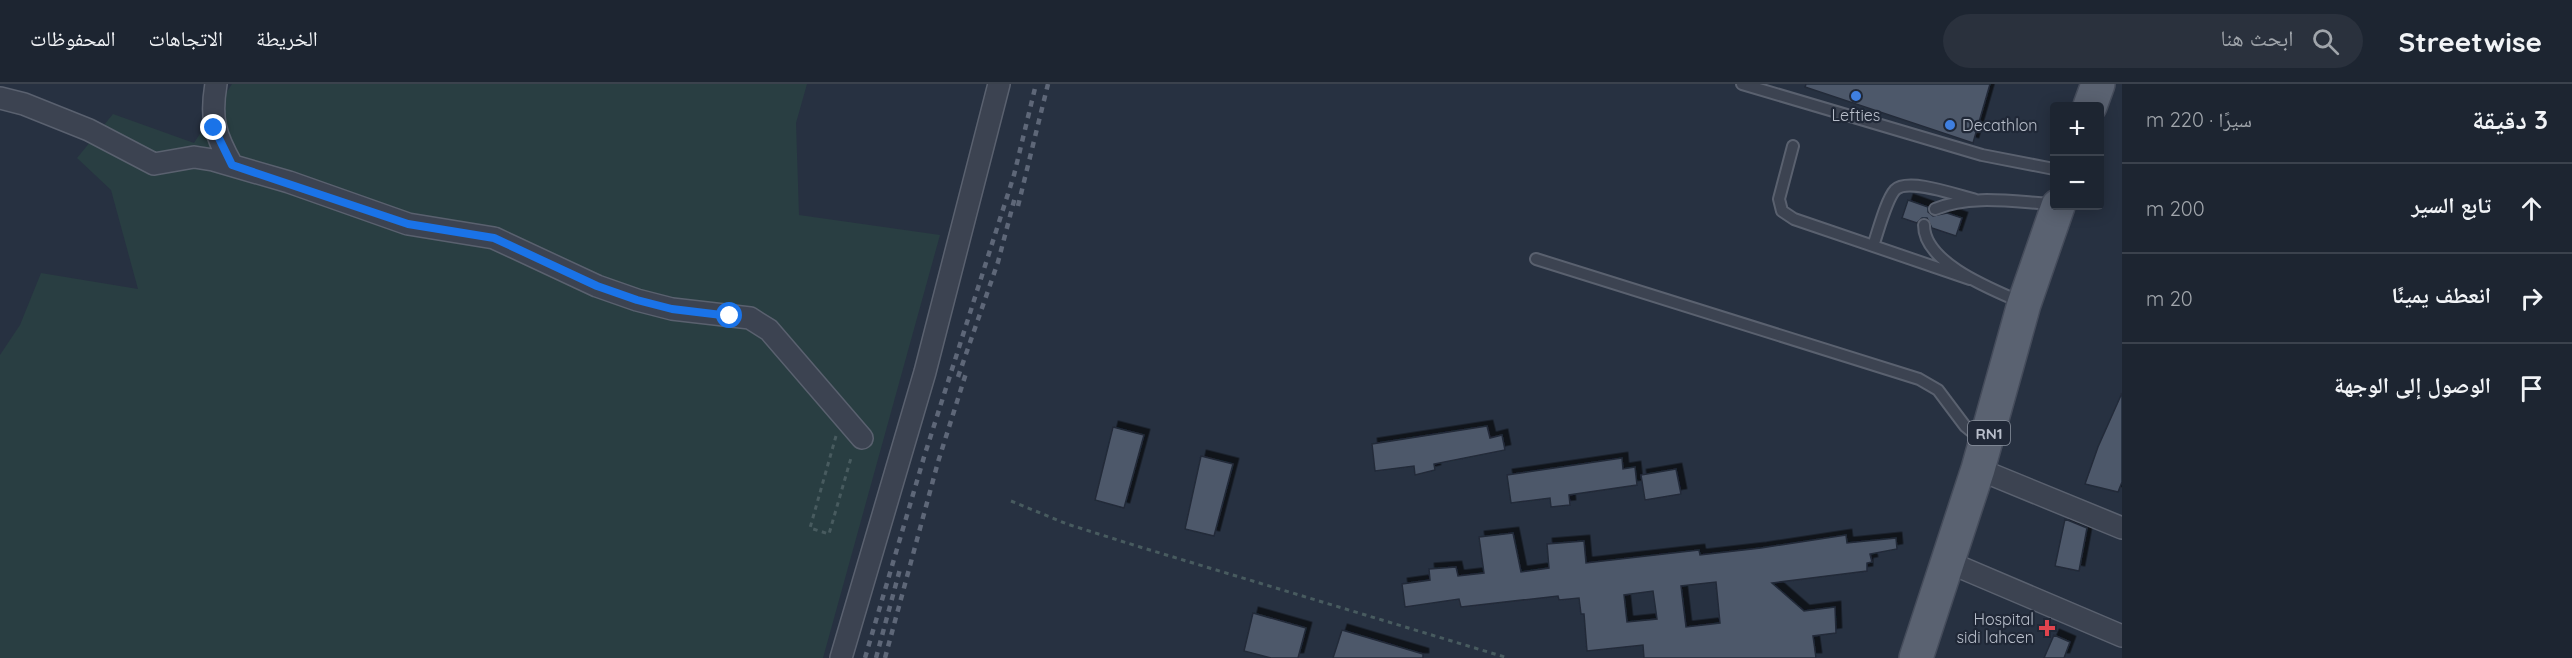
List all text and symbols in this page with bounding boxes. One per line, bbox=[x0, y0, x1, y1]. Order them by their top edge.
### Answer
search box bbox=[1943, 14, 2363, 68]
text: ابحث هنا bbox=[2220, 24, 2294, 52]
text: Streetwise bbox=[2399, 24, 2542, 59]
text: المحفوظات bbox=[30, 25, 115, 51]
text: الاتجاهات bbox=[148, 25, 223, 51]
text: الخريطة bbox=[256, 25, 318, 51]
icon: search bbox=[2309, 25, 2342, 58]
marker: Lefties bbox=[1849, 89, 1863, 103]
map controls bbox=[2050, 102, 2104, 210]
button: + bbox=[2050, 102, 2104, 156]
text: 3 دقيقة bbox=[2472, 103, 2548, 136]
place label: Lefties bbox=[1832, 105, 1880, 125]
text: سيرًا · 220 m bbox=[2146, 107, 2252, 132]
route end bbox=[200, 114, 226, 140]
place label: Decathlon bbox=[1962, 115, 2038, 135]
marker: Decathlon bbox=[1943, 118, 1957, 132]
button: − bbox=[2050, 156, 2104, 210]
text: تابع السير bbox=[2411, 191, 2491, 219]
icon: ahead bbox=[2515, 192, 2548, 225]
text: 200 m bbox=[2146, 196, 2205, 221]
text: انعطف يمينًا bbox=[2392, 281, 2491, 309]
icon: right bbox=[2515, 282, 2548, 315]
text: 20 m bbox=[2146, 286, 2193, 311]
route start bbox=[716, 302, 742, 328]
text: الوصول إلى الوجهة bbox=[2334, 371, 2491, 399]
icon: arrive bbox=[2515, 372, 2548, 405]
road number: RN1 bbox=[1968, 421, 2010, 445]
place label: Hospital sidi lahcen bbox=[1957, 609, 2034, 647]
marker: Hospital sidi lahcen bbox=[2038, 619, 2056, 637]

